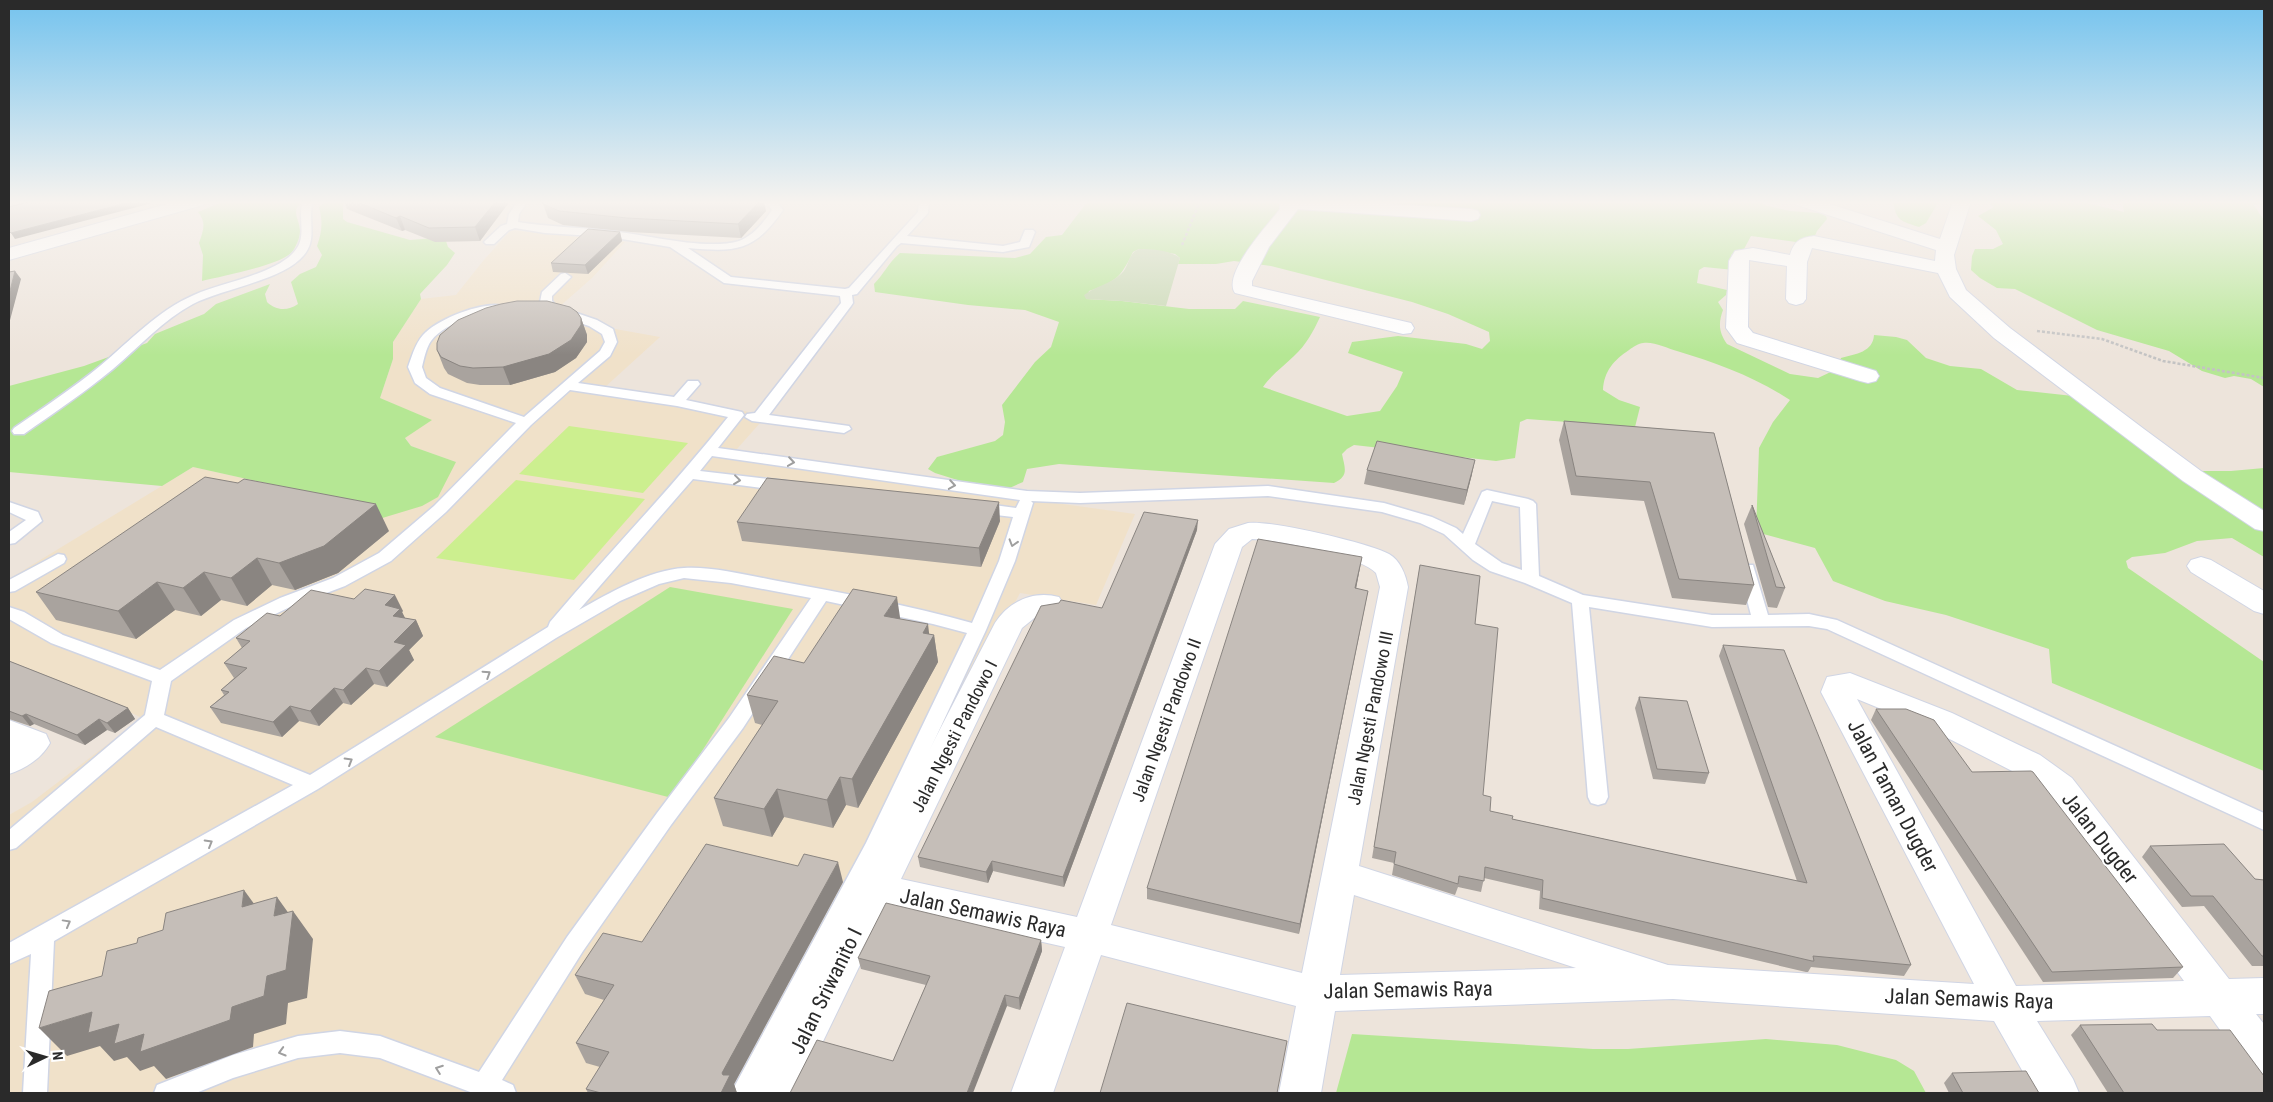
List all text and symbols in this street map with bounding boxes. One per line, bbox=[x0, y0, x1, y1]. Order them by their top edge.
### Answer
one-way arrow bbox=[787, 456, 796, 466]
one-way arrow bbox=[733, 474, 741, 485]
one-way arrow bbox=[949, 479, 957, 490]
one-way arrow bbox=[1008, 538, 1018, 546]
street label: Jalan Ngesti Pandowo III bbox=[1343, 629, 1397, 807]
street label: Jalan Ngesti Pandowo II bbox=[1127, 635, 1205, 805]
street label: Jalan Ngesti Pandowo I bbox=[907, 656, 1001, 816]
one-way arrow bbox=[481, 671, 490, 681]
street label: Jalan Taman Dugder bbox=[1843, 716, 1943, 876]
one-way arrow bbox=[344, 758, 353, 768]
street label: Jalan Dugder bbox=[2057, 788, 2143, 888]
one-way arrow bbox=[203, 839, 212, 849]
street label: Jalan Semawis Raya bbox=[898, 884, 1068, 942]
one-way arrow bbox=[62, 919, 71, 929]
street label: Jalan Sriwanito I bbox=[785, 924, 867, 1058]
street label: Jalan Semawis Raya bbox=[1323, 977, 1493, 1003]
street label: Jalan Semawis Raya bbox=[1884, 984, 2054, 1014]
north arrow bbox=[20, 1032, 70, 1082]
one-way arrow bbox=[278, 1047, 287, 1057]
text: N bbox=[50, 1051, 66, 1061]
one-way arrow bbox=[436, 1065, 444, 1075]

